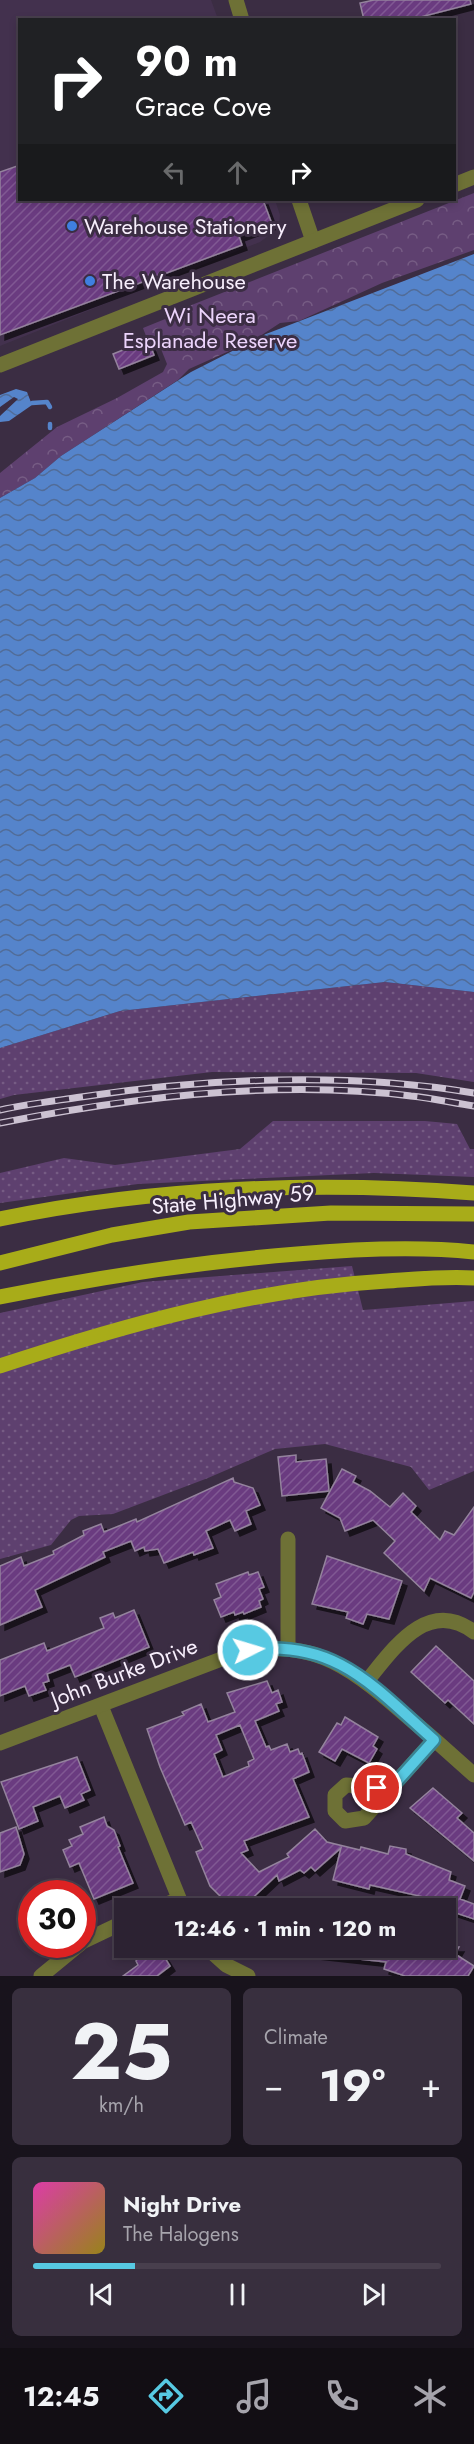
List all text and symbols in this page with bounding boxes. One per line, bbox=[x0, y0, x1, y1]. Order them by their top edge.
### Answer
text: 90 m bbox=[135, 31, 238, 92]
icon: right bbox=[36, 42, 114, 120]
text: Grace Cove bbox=[135, 87, 271, 126]
icon: left bbox=[158, 156, 191, 189]
icon: ahead bbox=[221, 156, 254, 189]
icon: right bbox=[284, 156, 317, 189]
place label: Warehouse Stationery bbox=[84, 210, 287, 242]
marker: Warehouse Stationery bbox=[65, 219, 79, 233]
place label: The Warehouse bbox=[102, 265, 246, 297]
marker: The Warehouse bbox=[83, 274, 97, 288]
park label: Wi Neera Esplanade Reserve bbox=[123, 299, 297, 356]
street label: State Highway 59 bbox=[150, 1176, 316, 1222]
position arrow bbox=[216, 1618, 280, 1682]
street label: John Burke Drive bbox=[43, 1629, 202, 1716]
pin bbox=[351, 1762, 402, 1813]
icon: arrive bbox=[360, 1771, 393, 1804]
speed limit sign: 30 bbox=[18, 1880, 96, 1958]
text: 12:46 · 1 min · 120 m bbox=[174, 1912, 396, 1944]
text: 25 bbox=[71, 1996, 172, 2108]
text: Climate bbox=[264, 2023, 328, 2052]
text: 19° bbox=[319, 2053, 385, 2118]
text: − bbox=[264, 2062, 283, 2109]
text: + bbox=[421, 2062, 441, 2109]
text: km/h bbox=[99, 2091, 144, 2120]
text: Night Drive bbox=[123, 2188, 241, 2220]
text: The Halogens bbox=[123, 2220, 239, 2249]
icon: previous bbox=[85, 2278, 118, 2311]
icon: pause bbox=[221, 2278, 254, 2311]
icon: next bbox=[357, 2278, 390, 2311]
icon: directions bbox=[145, 2375, 187, 2417]
icon: music bbox=[233, 2375, 275, 2417]
icon: phone bbox=[321, 2375, 363, 2417]
icon: climate bbox=[409, 2375, 451, 2417]
text: 12:45 bbox=[23, 2377, 99, 2416]

